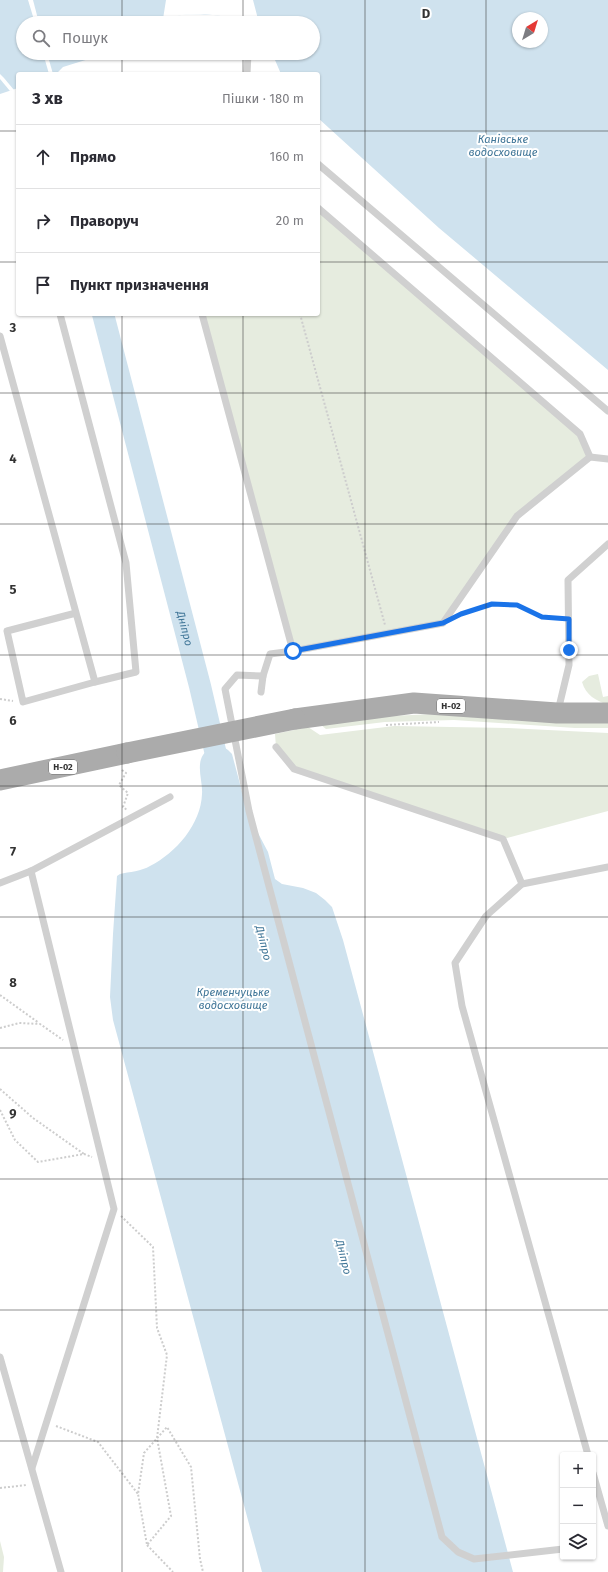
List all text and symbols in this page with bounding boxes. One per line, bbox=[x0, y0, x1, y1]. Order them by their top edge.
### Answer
text: D bbox=[422, 6, 431, 21]
north arrow bbox=[512, 12, 548, 48]
search box bbox=[16, 16, 320, 60]
icon: search bbox=[30, 27, 52, 49]
text: Пошук bbox=[62, 29, 108, 47]
text: 3 хв bbox=[32, 88, 63, 109]
text: Пішки · 180 m bbox=[222, 91, 304, 106]
water label: Канівське водосховище bbox=[469, 133, 538, 159]
icon: ahead bbox=[32, 146, 54, 168]
text: Прямо bbox=[70, 148, 116, 166]
text: 160 m bbox=[270, 149, 304, 164]
icon: right bbox=[32, 210, 54, 232]
text: Праворуч bbox=[70, 212, 139, 230]
text: 20 m bbox=[276, 213, 304, 228]
icon: arrive bbox=[32, 274, 54, 296]
text: Пункт призначення bbox=[70, 276, 209, 294]
text: 3 bbox=[9, 320, 17, 335]
text: 4 bbox=[9, 451, 17, 466]
text: 5 bbox=[10, 582, 17, 597]
water label: Дніпро bbox=[174, 609, 195, 647]
route end bbox=[560, 641, 578, 659]
route start bbox=[284, 642, 302, 660]
road number: Н-02 bbox=[437, 699, 465, 713]
text: 6 bbox=[9, 713, 17, 728]
road number: Н-02 bbox=[49, 760, 77, 774]
text: 7 bbox=[10, 844, 16, 859]
water label: Дніпро bbox=[253, 923, 274, 962]
text: 8 bbox=[9, 975, 17, 990]
water label: Кременчуцьке водосховище bbox=[197, 986, 270, 1012]
text: 9 bbox=[9, 1106, 17, 1121]
water label: Дніпро bbox=[333, 1237, 354, 1276]
map controls bbox=[560, 1452, 596, 1560]
button: + bbox=[560, 1452, 596, 1488]
button: − bbox=[560, 1488, 596, 1524]
button: layers bbox=[560, 1524, 596, 1560]

